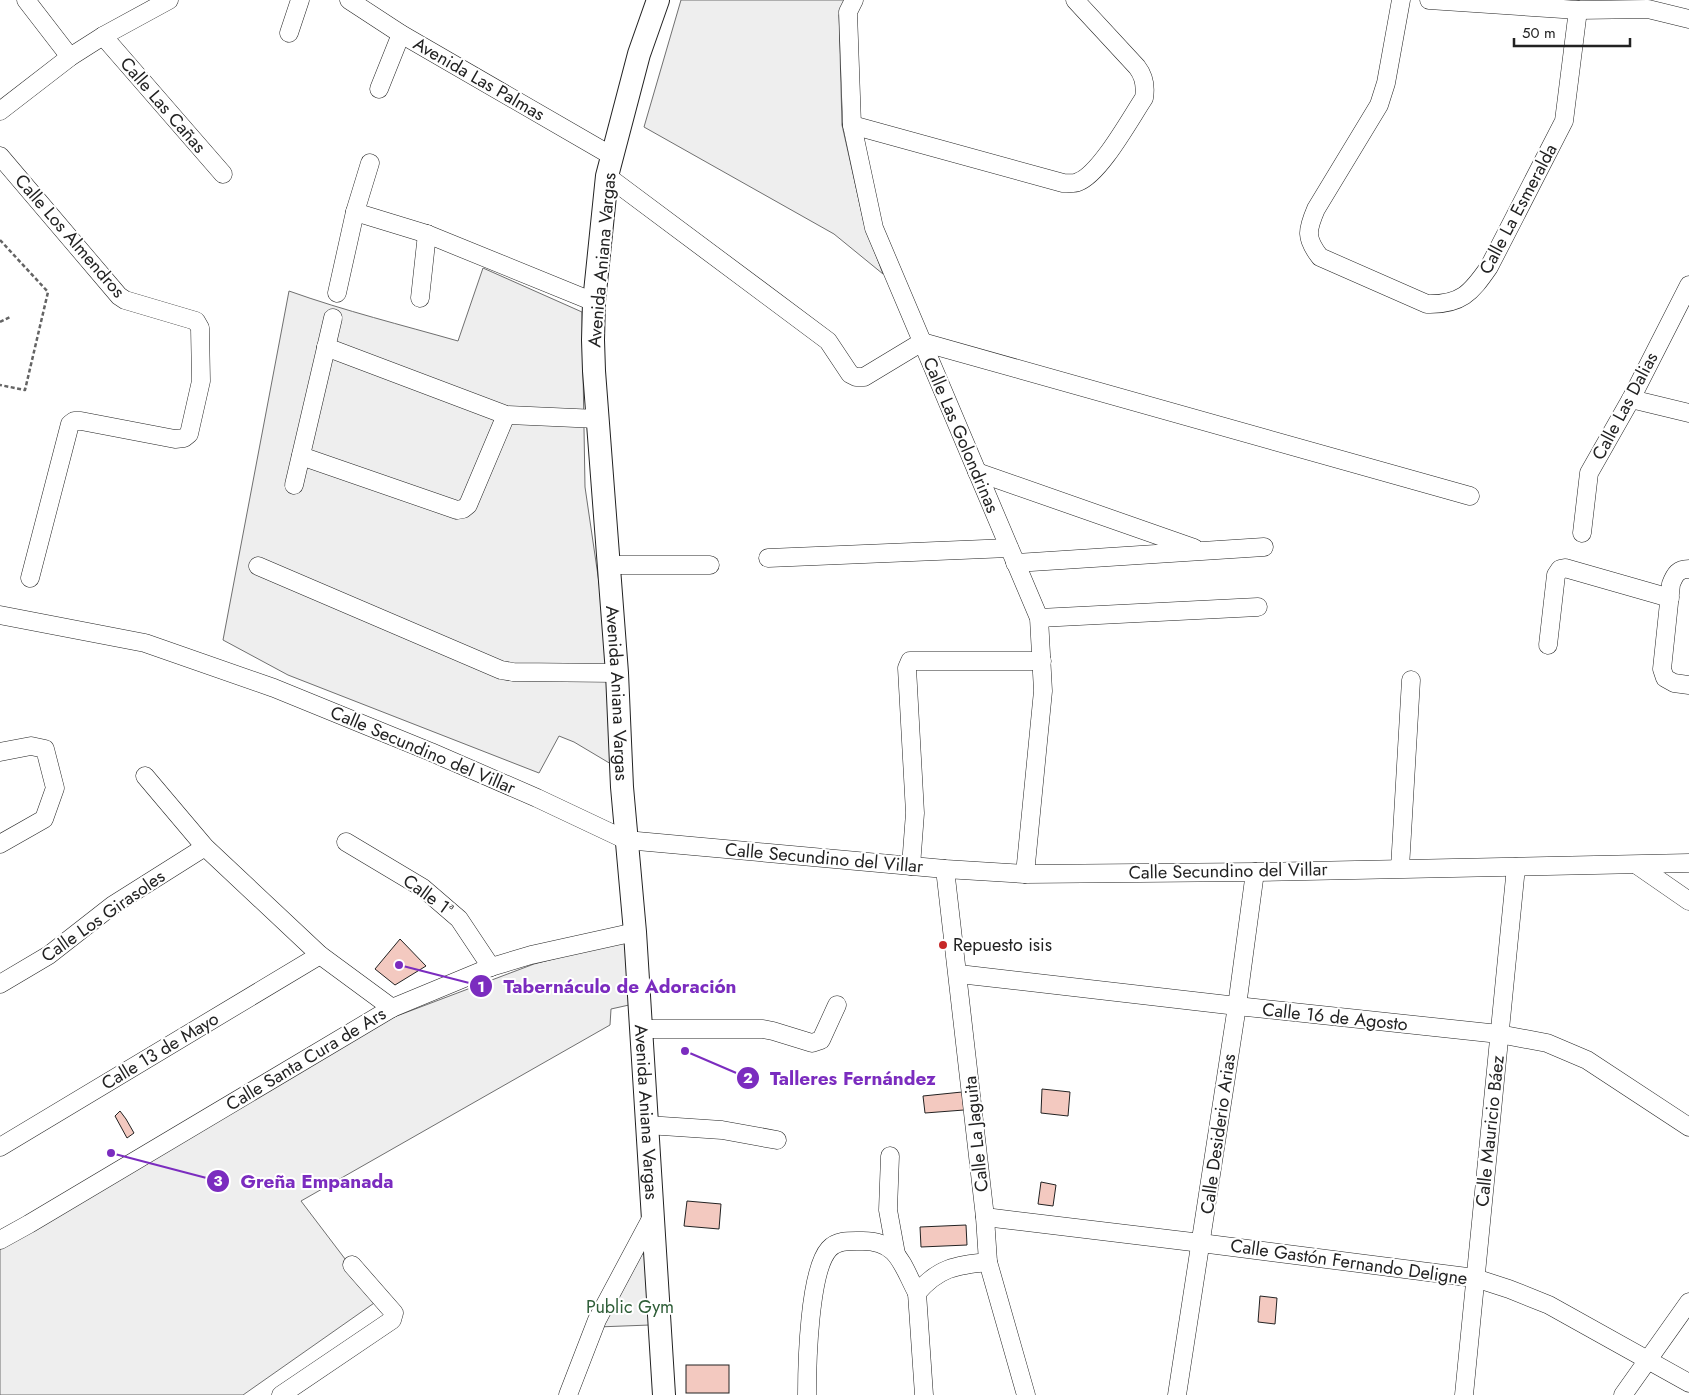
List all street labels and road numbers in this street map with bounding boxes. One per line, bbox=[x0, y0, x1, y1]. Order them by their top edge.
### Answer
street label: Avenida Las Palmas bbox=[408, 31, 550, 127]
street label: Calle Las Cañas bbox=[114, 51, 212, 159]
street label: Calle La Esmeralda bbox=[1473, 139, 1563, 279]
street label: Calle Los Almendros bbox=[9, 168, 131, 304]
street label: Avenida Aniana Vargas bbox=[581, 172, 623, 348]
street label: Calle Las Dalias bbox=[1586, 347, 1664, 465]
street label: Calle Las Golondrinas bbox=[916, 353, 1006, 517]
street label: Avenida Aniana Vargas bbox=[599, 605, 635, 781]
street label: Calle Secundino del Villar bbox=[326, 699, 520, 801]
street label: Calle Secundino del Villar bbox=[724, 836, 925, 880]
street label: Calle Secundino del Villar bbox=[1128, 856, 1329, 886]
street label: Calle Los Girasoles bbox=[36, 864, 170, 968]
street label: Calle 1ª bbox=[398, 868, 458, 922]
street label: Calle 16 de Agosto bbox=[1261, 996, 1409, 1038]
street label: Calle Santa Cura de Ars bbox=[221, 1001, 391, 1117]
street label: Calle 13 de Mayo bbox=[96, 1006, 224, 1096]
street label: Avenida Aniana Vargas bbox=[628, 1024, 665, 1200]
street label: Calle Desiderio Arias bbox=[1194, 1052, 1242, 1216]
street label: Calle Mauricio Báez bbox=[1469, 1053, 1511, 1208]
street label: Calle La Jaguita bbox=[957, 1075, 995, 1193]
street label: Calle Gastón Fernando Deligne bbox=[1229, 1232, 1469, 1292]

